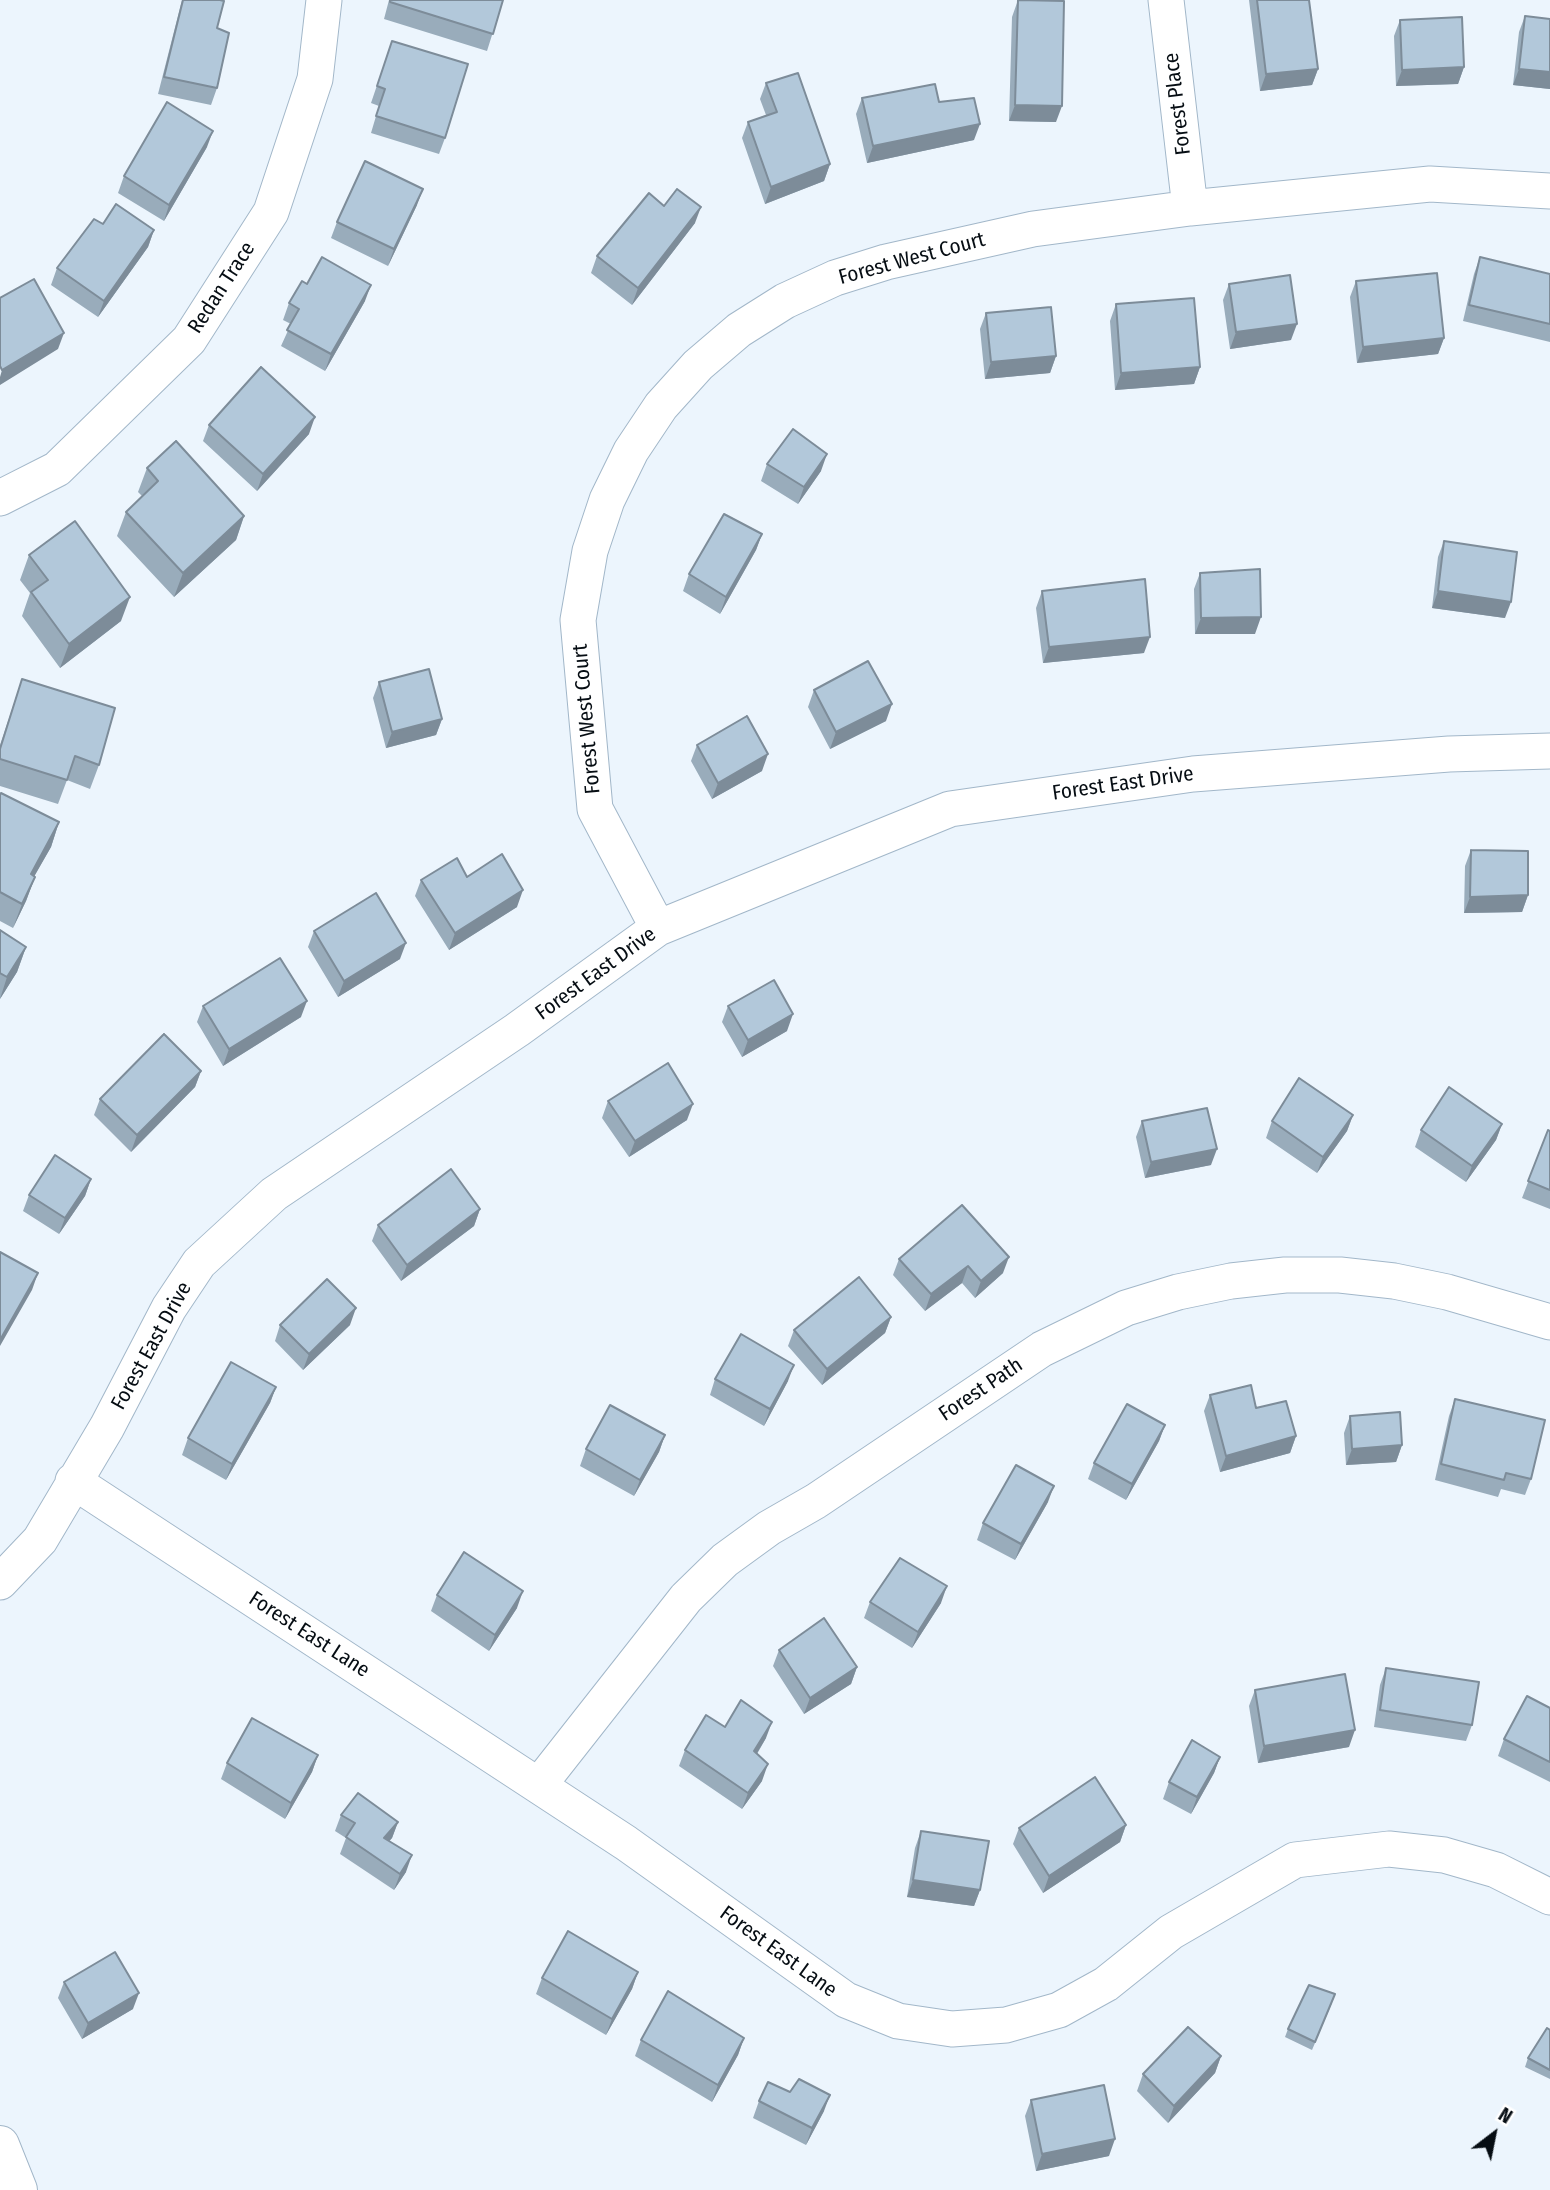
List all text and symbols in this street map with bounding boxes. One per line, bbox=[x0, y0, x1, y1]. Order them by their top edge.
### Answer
street label: Forest Place bbox=[1159, 51, 1197, 157]
street label: Forest West Court bbox=[836, 227, 988, 291]
street label: Redan Trace bbox=[183, 237, 261, 339]
street label: Forest West Court bbox=[568, 643, 606, 795]
street label: Forest East Drive bbox=[1051, 762, 1195, 806]
street label: Forest East Drive bbox=[531, 922, 661, 1026]
street label: Forest East Drive bbox=[106, 1278, 198, 1414]
street label: Forest Path bbox=[934, 1353, 1028, 1427]
street label: Forest East Lane bbox=[244, 1587, 374, 1683]
street label: Forest East Lane bbox=[714, 1901, 842, 2003]
north arrow bbox=[1459, 2099, 1529, 2169]
text: N bbox=[1494, 2103, 1516, 2129]

